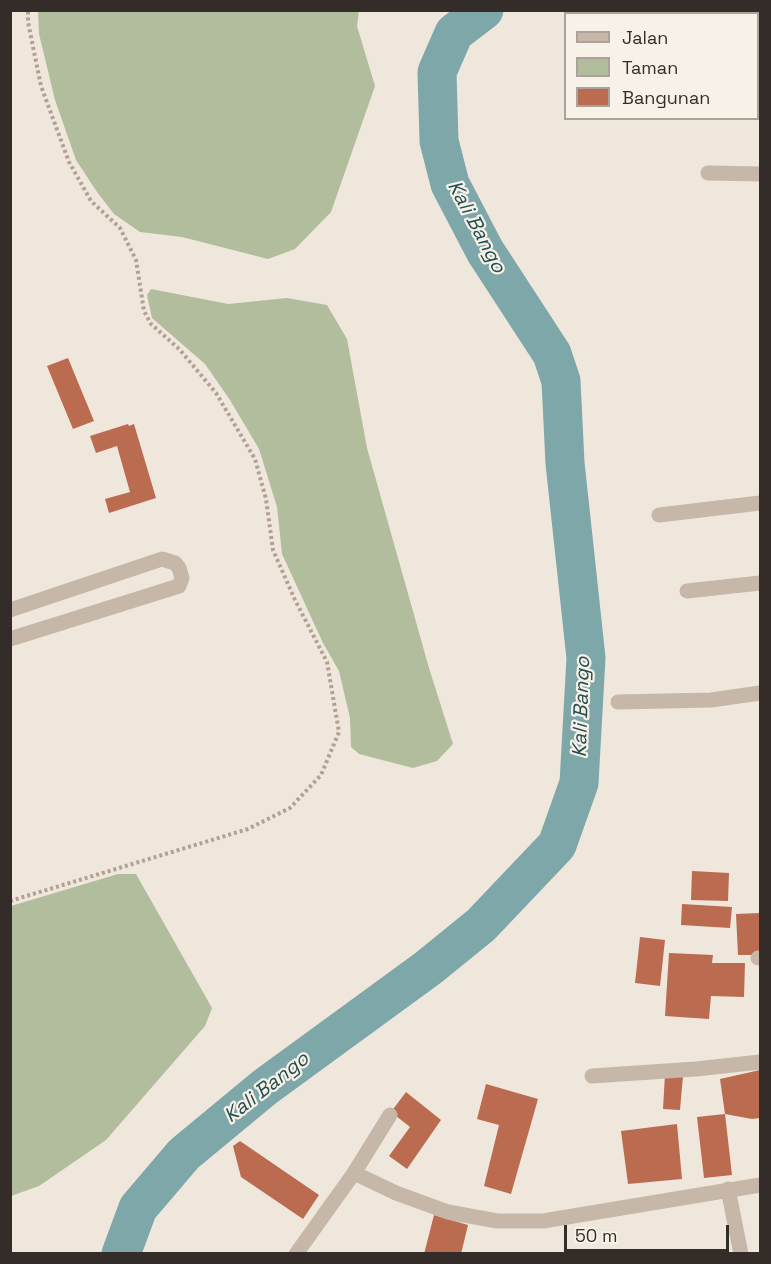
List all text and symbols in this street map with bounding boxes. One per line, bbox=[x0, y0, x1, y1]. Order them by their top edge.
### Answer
legend bbox=[564, 12, 759, 120]
text: Jalan bbox=[622, 26, 668, 49]
text: Taman bbox=[622, 56, 678, 79]
text: Bangunan bbox=[622, 86, 710, 109]
water label: Kali Bango bbox=[442, 177, 510, 277]
water label: Kali Bango bbox=[568, 656, 596, 758]
water label: Kali Bango bbox=[220, 1048, 314, 1128]
scale bar bbox=[567, 1213, 732, 1251]
text: 50 m bbox=[575, 1224, 617, 1247]

